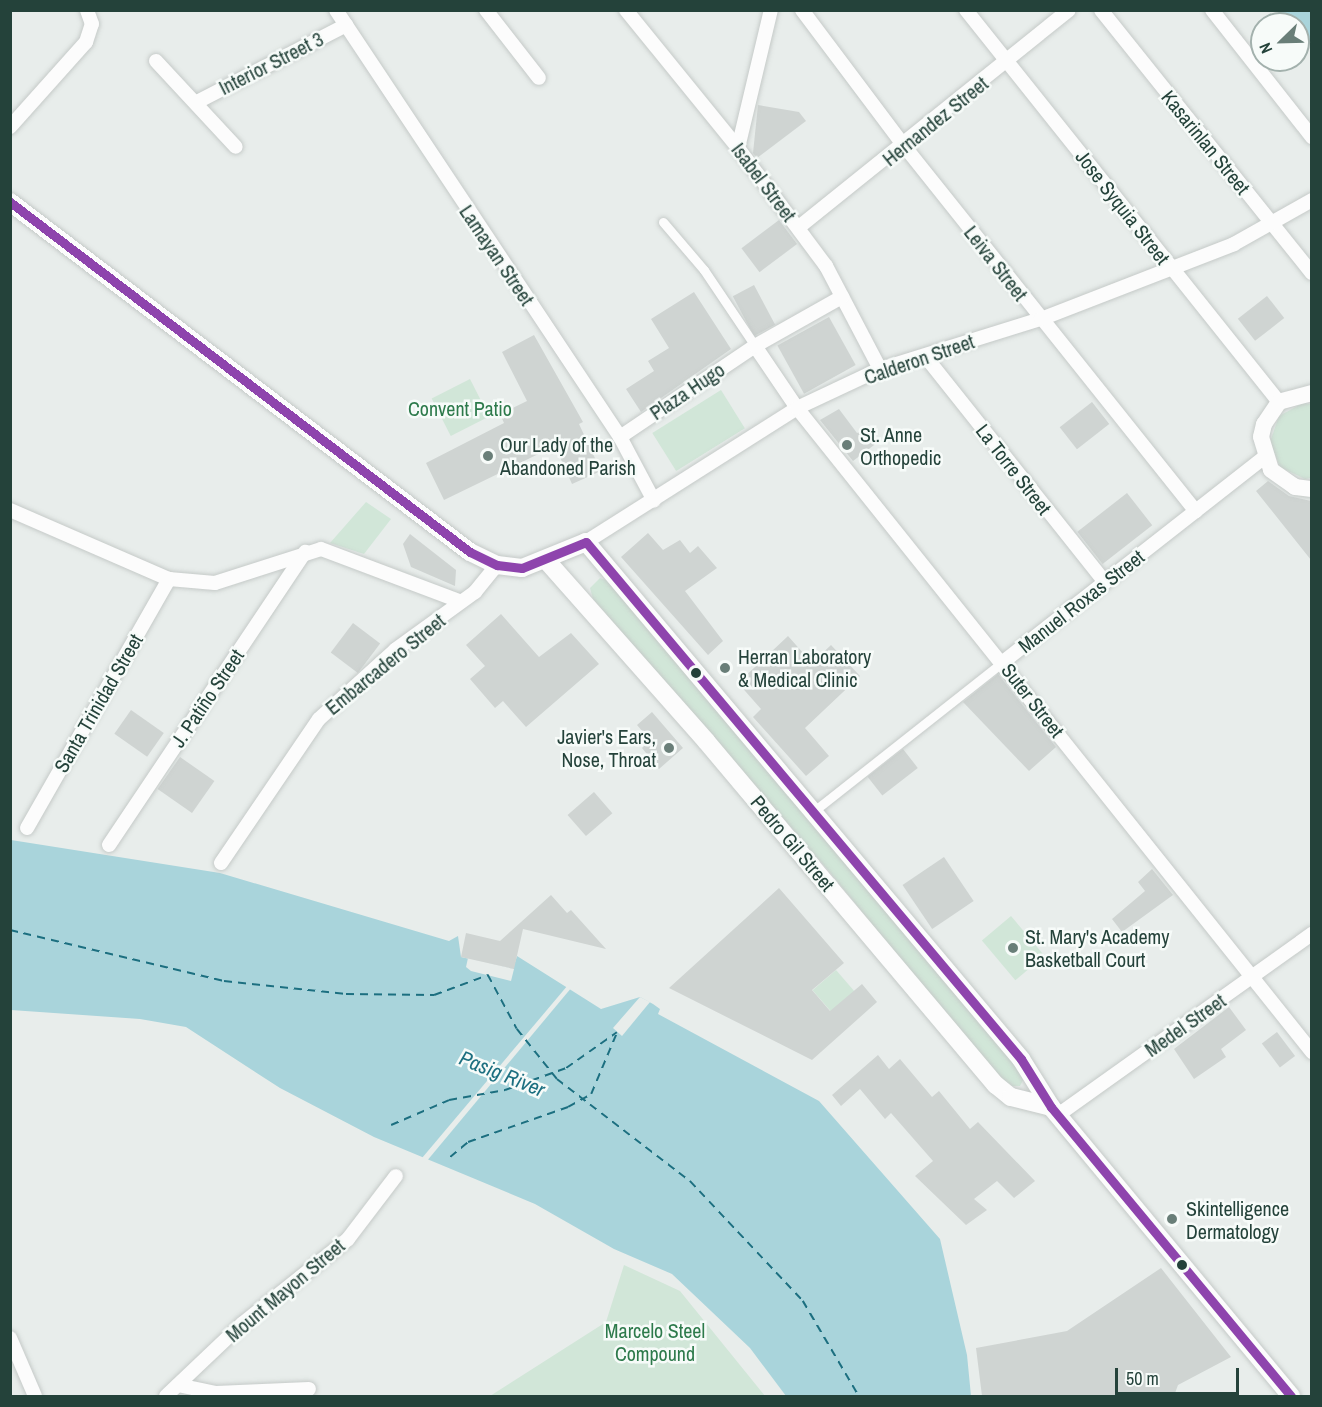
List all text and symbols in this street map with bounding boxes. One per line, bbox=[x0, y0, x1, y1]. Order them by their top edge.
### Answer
north arrow bbox=[1250, 12, 1310, 72]
street label: Interior Street 3 bbox=[215, 26, 327, 100]
text: N bbox=[1253, 40, 1277, 57]
street label: Hernandez Street bbox=[878, 71, 992, 171]
street label: Kasarinlan Street bbox=[1157, 85, 1255, 199]
street label: Isabel Street bbox=[727, 138, 801, 226]
street label: Jose Syquia Street bbox=[1071, 145, 1175, 269]
street label: Lamayan Street bbox=[455, 200, 539, 310]
street label: Leiva Street bbox=[959, 221, 1033, 305]
street label: Calderon Street bbox=[861, 329, 977, 389]
street label: Plaza Hugo bbox=[645, 357, 729, 425]
park label: Convent Patio bbox=[408, 396, 512, 420]
street label: La Torre Street bbox=[971, 419, 1057, 519]
place label: St. Anne Orthopedic bbox=[860, 422, 941, 469]
place label: Our Lady of the Abandoned Parish bbox=[500, 432, 636, 479]
marker: St. Anne Orthopedic bbox=[838, 436, 856, 454]
marker: Our Lady of the Abandoned Parish bbox=[481, 449, 495, 463]
street label: Manuel Roxas Street bbox=[1013, 544, 1149, 658]
street label: Embarcadero Street bbox=[320, 608, 450, 720]
street label: Santa Trinidad Street bbox=[49, 629, 147, 777]
street label: J. Patiño Street bbox=[165, 644, 249, 752]
place label: Herran Laboratory & Medical Clinic bbox=[738, 644, 871, 691]
street label: Suter Street bbox=[997, 658, 1069, 742]
marker: Herran Laboratory & Medical Clinic bbox=[716, 659, 734, 677]
unlabelled marker bbox=[690, 667, 702, 679]
place label: Javier's Ears, Nose, Throat bbox=[557, 724, 656, 771]
marker: Javier's Ears, Nose, Throat bbox=[660, 739, 678, 757]
street label: Pedro Gil Street bbox=[746, 790, 840, 896]
place label: St. Mary's Academy Basketball Court bbox=[1025, 924, 1170, 971]
marker: St. Mary's Academy Basketball Court bbox=[1006, 941, 1020, 955]
street label: Medel Street bbox=[1140, 989, 1230, 1061]
water label: Pasig River bbox=[456, 1045, 548, 1103]
place label: Skintelligence Dermatology bbox=[1186, 1196, 1289, 1243]
marker: Skintelligence Dermatology bbox=[1163, 1210, 1181, 1228]
street label: Mount Mayon Street bbox=[221, 1233, 349, 1347]
unlabelled marker bbox=[1176, 1259, 1188, 1271]
park label: Marcelo Steel Compound bbox=[605, 1319, 705, 1366]
scale bar bbox=[1118, 1356, 1242, 1394]
text: 50 m bbox=[1126, 1366, 1159, 1391]

